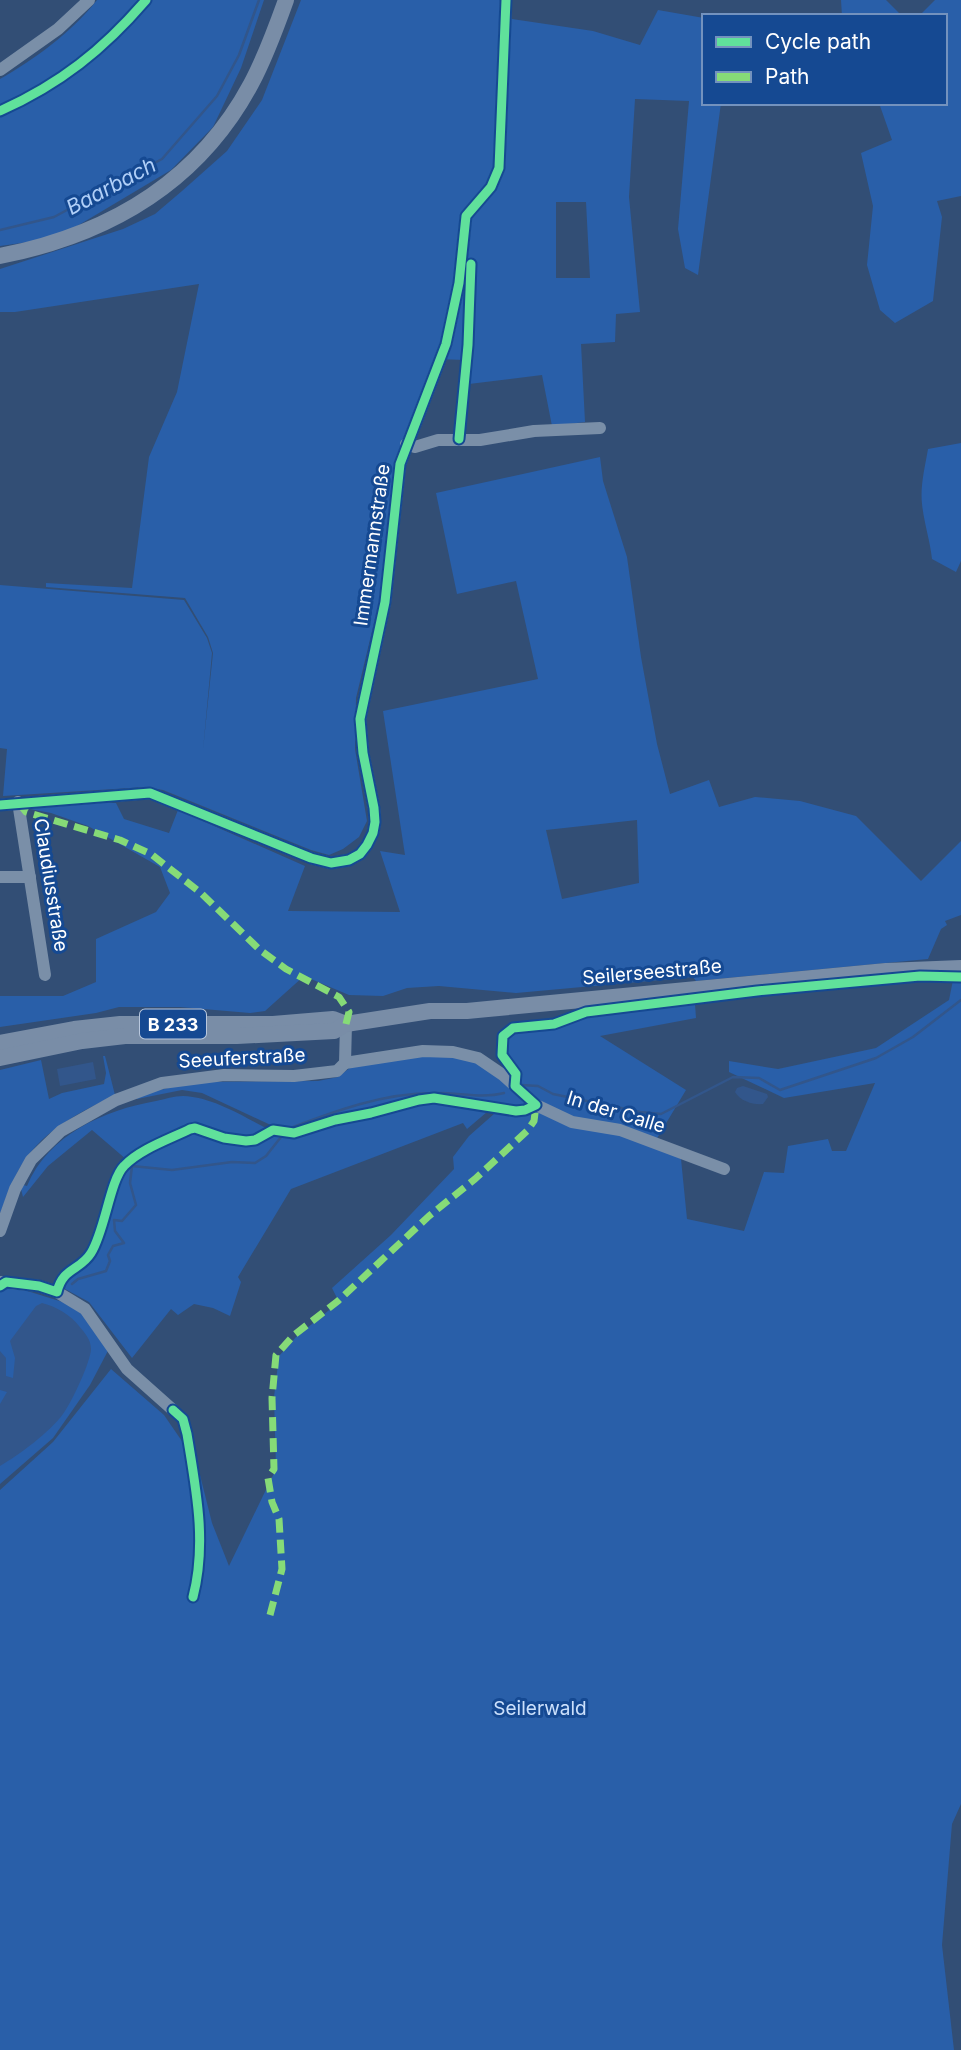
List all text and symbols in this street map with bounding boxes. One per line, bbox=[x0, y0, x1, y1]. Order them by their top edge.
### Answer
legend bbox=[702, 14, 947, 105]
text: Cycle path bbox=[765, 29, 871, 54]
text: Path bbox=[765, 64, 810, 89]
water label: Baarbach bbox=[62, 152, 160, 220]
street label: Immermannstraße bbox=[349, 462, 395, 628]
street label: Claudiusstraße bbox=[29, 817, 73, 953]
street label: Seilerseestraße bbox=[581, 954, 723, 990]
road number: B 233 bbox=[140, 1009, 206, 1038]
street label: Seeuferstraße bbox=[178, 1043, 306, 1073]
street label: In der Calle bbox=[564, 1086, 668, 1138]
park label: Seilerwald bbox=[493, 1697, 587, 1720]

